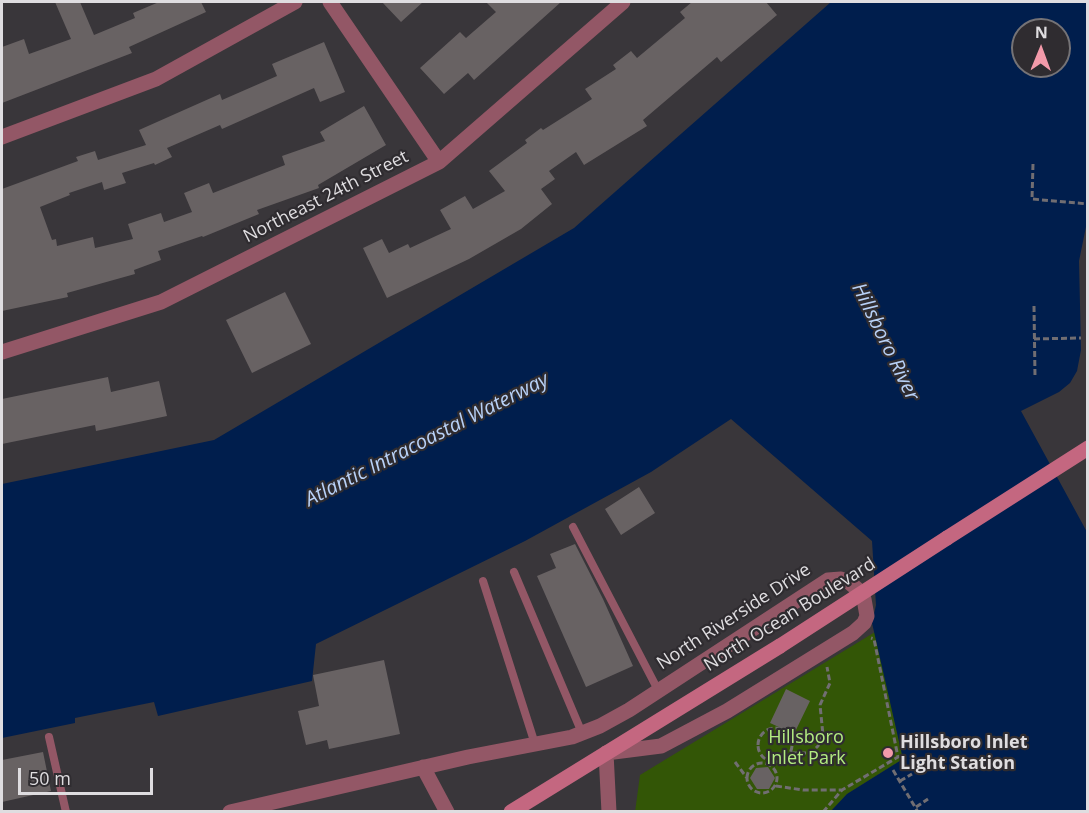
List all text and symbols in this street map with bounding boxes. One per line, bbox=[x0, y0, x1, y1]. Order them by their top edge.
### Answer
north arrow bbox=[1011, 18, 1071, 78]
text: N bbox=[1035, 21, 1048, 43]
street label: Northeast 24th Street bbox=[240, 146, 412, 248]
water label: Hillsboro River bbox=[846, 279, 924, 405]
water label: Atlantic Intracoastal Waterway bbox=[301, 368, 553, 512]
street label: North Ocean Boulevard bbox=[700, 553, 880, 677]
street label: North Riverside Drive bbox=[653, 559, 815, 675]
park label: Hillsboro Inlet Park bbox=[766, 727, 846, 770]
place label: Hillsboro Inlet Light Station bbox=[900, 732, 1027, 774]
marker: Hillsboro Inlet Light Station bbox=[881, 746, 895, 760]
scale bar bbox=[21, 756, 156, 794]
text: 50 m bbox=[29, 766, 71, 790]

